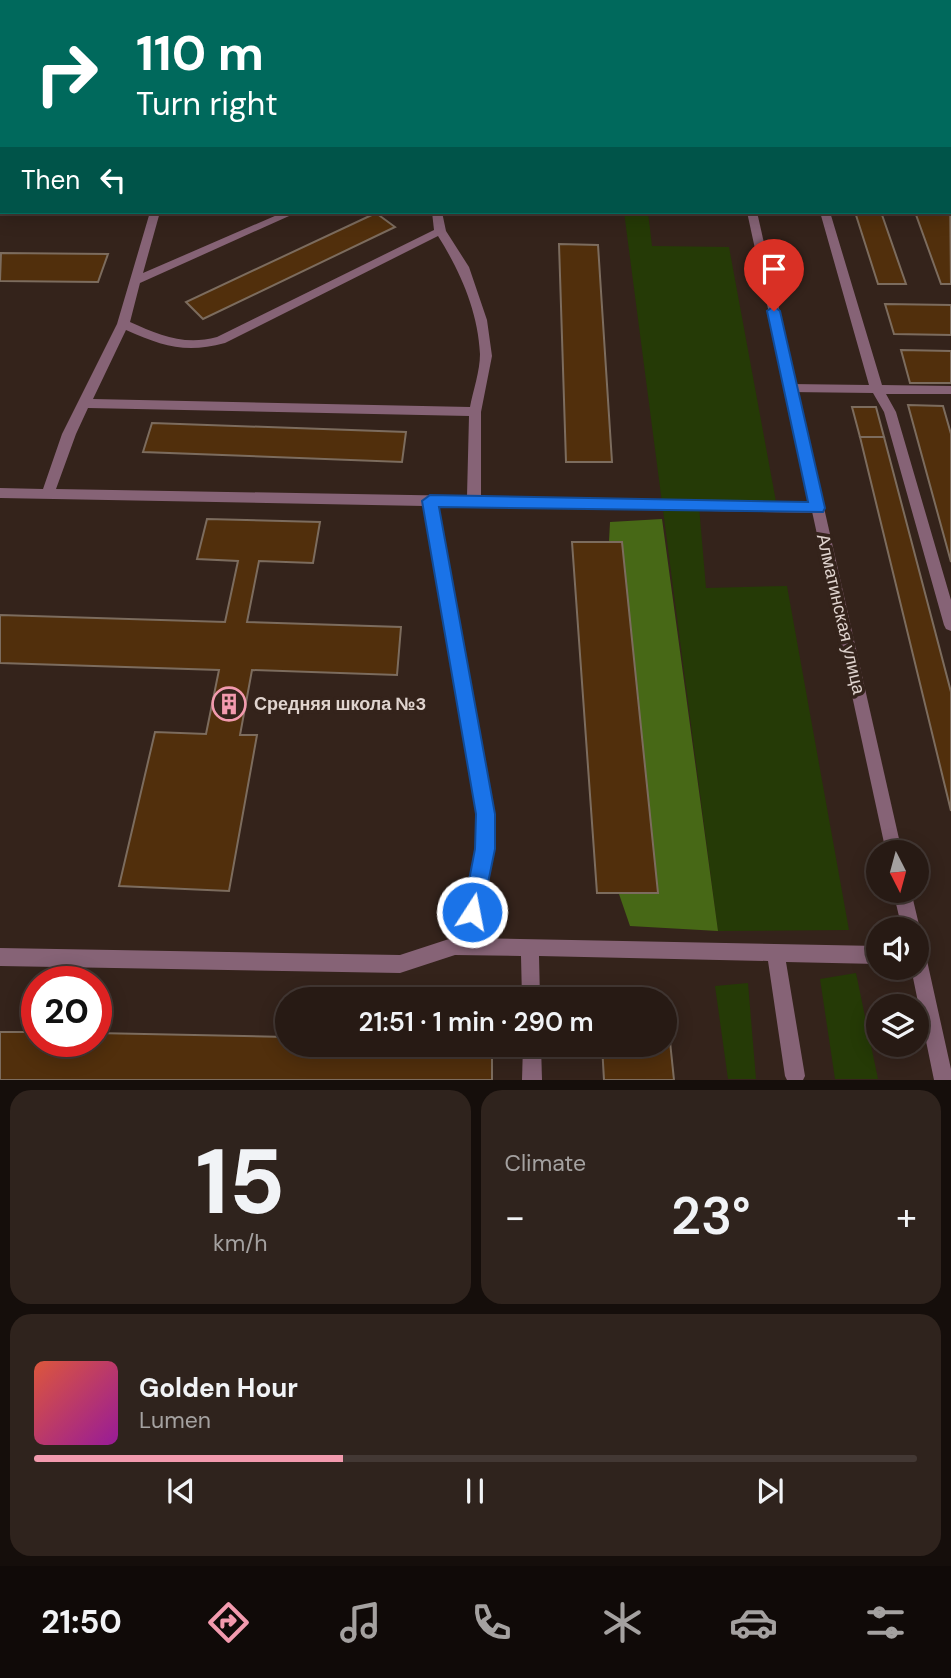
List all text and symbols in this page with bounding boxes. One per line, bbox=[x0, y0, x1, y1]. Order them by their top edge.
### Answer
text: 110 m bbox=[136, 21, 264, 85]
icon: right bbox=[21, 28, 112, 119]
text: Turn right bbox=[136, 83, 278, 125]
icon: left bbox=[94, 161, 132, 199]
text: Then bbox=[21, 163, 80, 197]
pin bbox=[744, 239, 804, 311]
icon: arrive bbox=[755, 250, 793, 288]
street label: Алматинская улица bbox=[811, 531, 871, 698]
building icon: Средняя школа №3 bbox=[210, 685, 248, 723]
place label: Средняя школа №3 bbox=[254, 692, 426, 716]
north arrow bbox=[866, 840, 929, 903]
map controls bbox=[866, 840, 929, 1057]
position arrow bbox=[435, 875, 509, 949]
button: sound bbox=[866, 917, 929, 980]
speed limit sign: 20 bbox=[21, 966, 112, 1057]
button: layers bbox=[866, 994, 929, 1057]
text: 21:51 · 1 min · 290 m bbox=[359, 1005, 593, 1039]
text: 15 bbox=[195, 1123, 285, 1241]
text: Climate bbox=[505, 1148, 586, 1178]
text: 23° bbox=[671, 1182, 751, 1250]
text: − bbox=[505, 1192, 525, 1242]
text: + bbox=[896, 1192, 917, 1242]
text: km/h bbox=[213, 1228, 267, 1258]
text: Golden Hour bbox=[139, 1371, 298, 1405]
text: Lumen bbox=[139, 1405, 211, 1435]
icon: previous bbox=[162, 1472, 200, 1510]
icon: pause bbox=[456, 1472, 494, 1510]
icon: next bbox=[751, 1472, 789, 1510]
icon: directions bbox=[204, 1598, 253, 1647]
icon: music bbox=[336, 1598, 385, 1647]
icon: phone bbox=[467, 1598, 516, 1647]
icon: climate bbox=[598, 1598, 647, 1647]
icon: car bbox=[729, 1598, 778, 1647]
icon: filters bbox=[861, 1598, 910, 1647]
text: 21:50 bbox=[41, 1601, 122, 1643]

